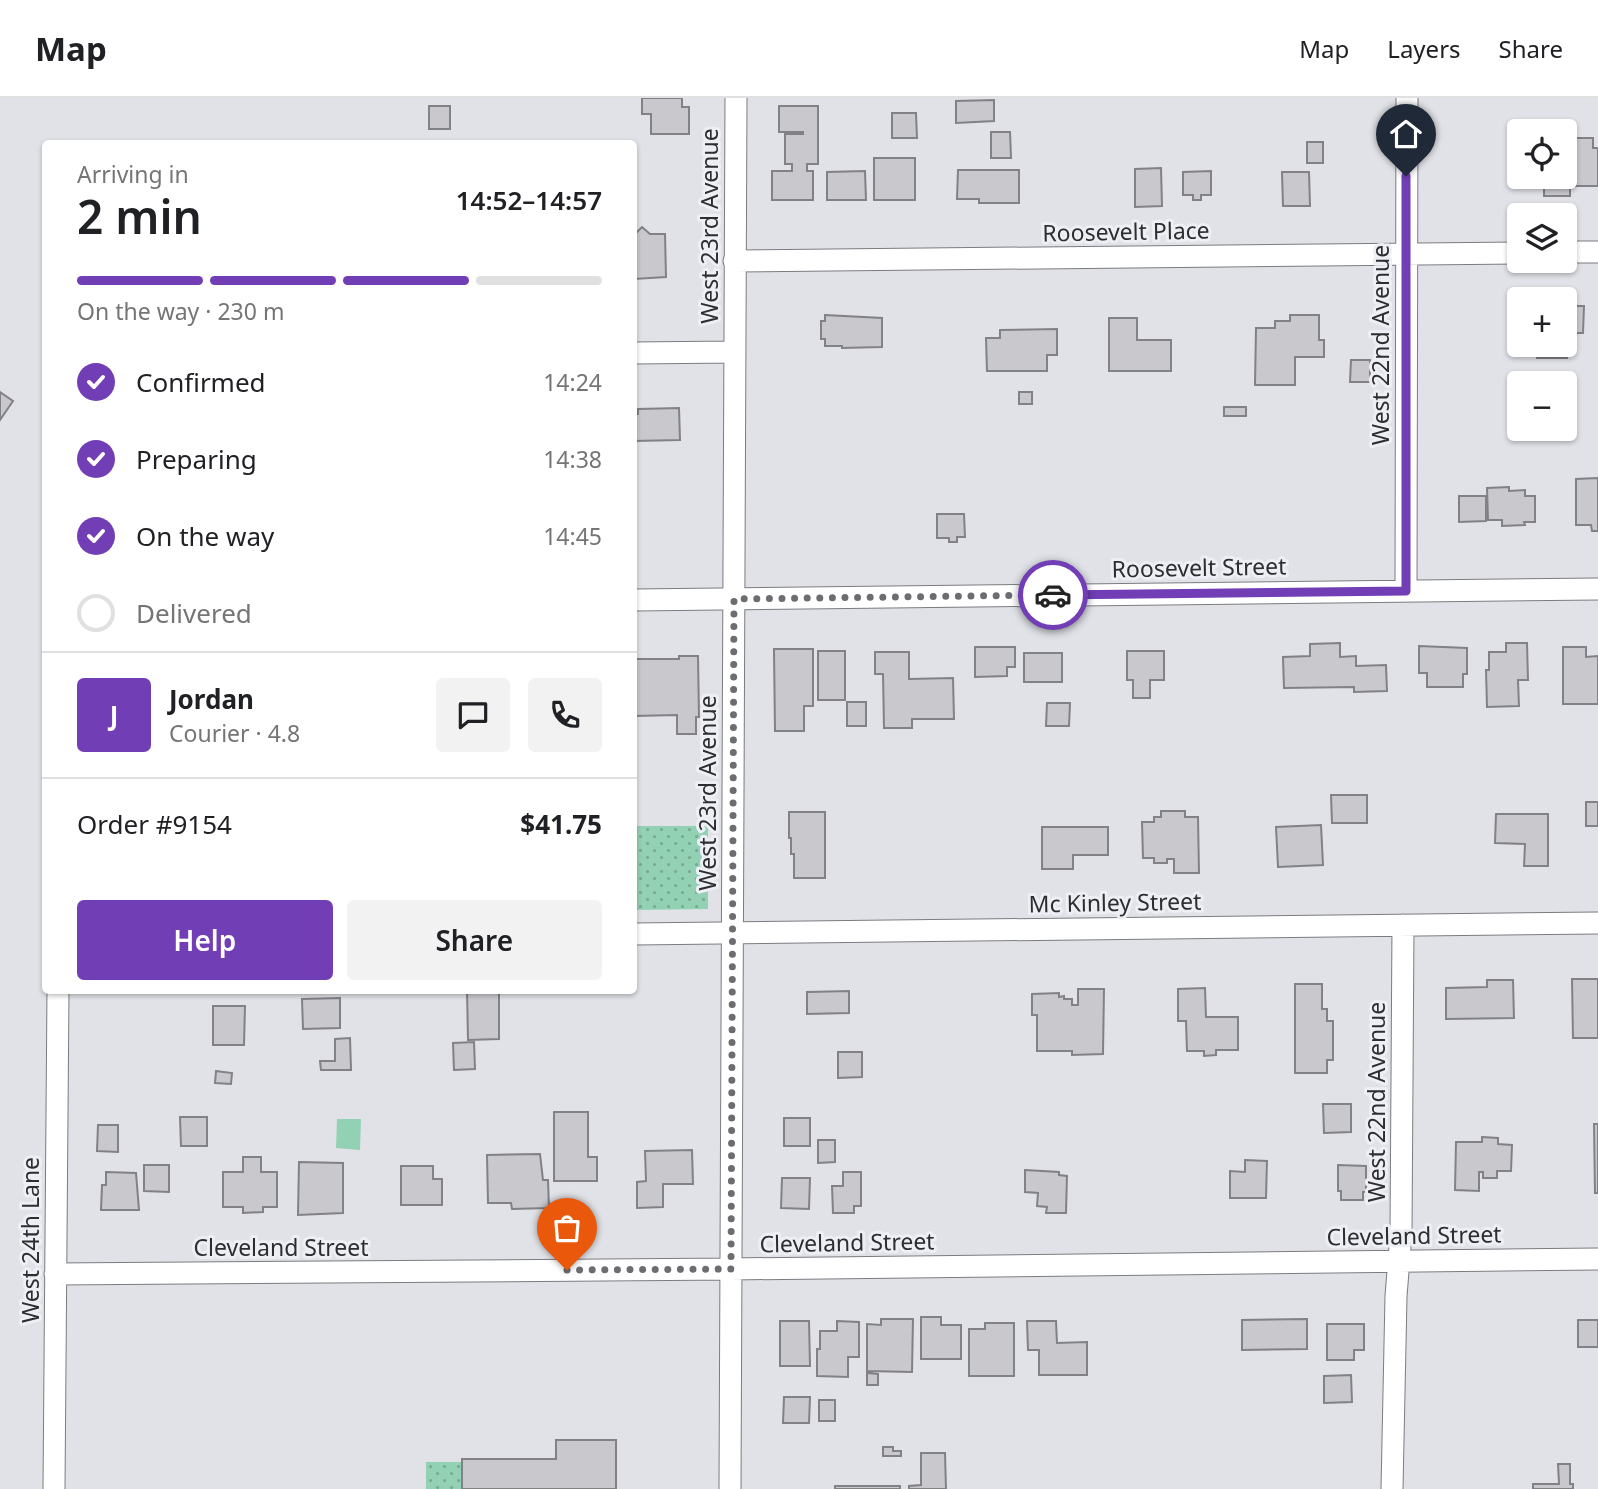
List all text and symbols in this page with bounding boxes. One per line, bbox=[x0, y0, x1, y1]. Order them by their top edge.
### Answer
text: Map bbox=[35, 26, 107, 71]
text: Map bbox=[1299, 32, 1349, 65]
text: Layers bbox=[1387, 32, 1461, 65]
text: Share bbox=[1499, 32, 1563, 65]
pin bbox=[1376, 104, 1436, 176]
icon: home bbox=[1387, 115, 1425, 153]
map controls bbox=[1507, 119, 1577, 441]
button: locate bbox=[1507, 119, 1577, 189]
street label: West 23rd Avenue bbox=[693, 128, 725, 324]
text: Arriving in bbox=[77, 158, 189, 190]
text: 14:52–14:57 bbox=[456, 182, 602, 218]
text: 2 min bbox=[77, 185, 202, 247]
button: layers bbox=[1507, 203, 1577, 273]
street label: Roosevelt Place bbox=[1042, 214, 1210, 248]
street label: West 22nd Avenue bbox=[1364, 245, 1396, 445]
button: + bbox=[1507, 287, 1577, 357]
text: On the way · 230 m bbox=[77, 295, 284, 327]
icon: check bbox=[77, 363, 115, 401]
text: Confirmed bbox=[136, 364, 266, 400]
text: 14:24 bbox=[543, 366, 602, 398]
button: − bbox=[1507, 371, 1577, 441]
icon: check bbox=[77, 440, 115, 478]
text: Preparing bbox=[136, 441, 257, 477]
text: 14:38 bbox=[543, 443, 602, 475]
icon: check bbox=[77, 517, 115, 555]
text: On the way bbox=[136, 518, 274, 554]
text: 14:45 bbox=[543, 520, 602, 552]
street label: Roosevelt Street bbox=[1111, 549, 1287, 585]
courier bbox=[1018, 560, 1088, 630]
icon: car bbox=[1034, 576, 1072, 614]
text: Delivered bbox=[136, 595, 252, 631]
button: chat bbox=[436, 678, 510, 752]
button: phone bbox=[528, 678, 602, 752]
text: Jordan bbox=[169, 681, 254, 717]
street label: West 23rd Avenue bbox=[691, 695, 723, 891]
text: J bbox=[110, 697, 118, 733]
text: Courier · 4.8 bbox=[169, 717, 300, 749]
text: Order #9154 bbox=[77, 806, 232, 842]
text: $41.75 bbox=[520, 806, 602, 842]
street label: Mc Kinley Street bbox=[1028, 884, 1202, 920]
button: Help bbox=[77, 900, 333, 980]
button: Share bbox=[347, 900, 602, 980]
street label: West 22nd Avenue bbox=[1360, 1002, 1392, 1202]
street label: West 24th Lane bbox=[14, 1157, 46, 1323]
pin bbox=[537, 1198, 597, 1270]
icon: bag bbox=[548, 1209, 586, 1247]
street label: Cleveland Street bbox=[1326, 1217, 1502, 1253]
street label: Cleveland Street bbox=[759, 1224, 935, 1260]
street label: Cleveland Street bbox=[193, 1231, 369, 1263]

